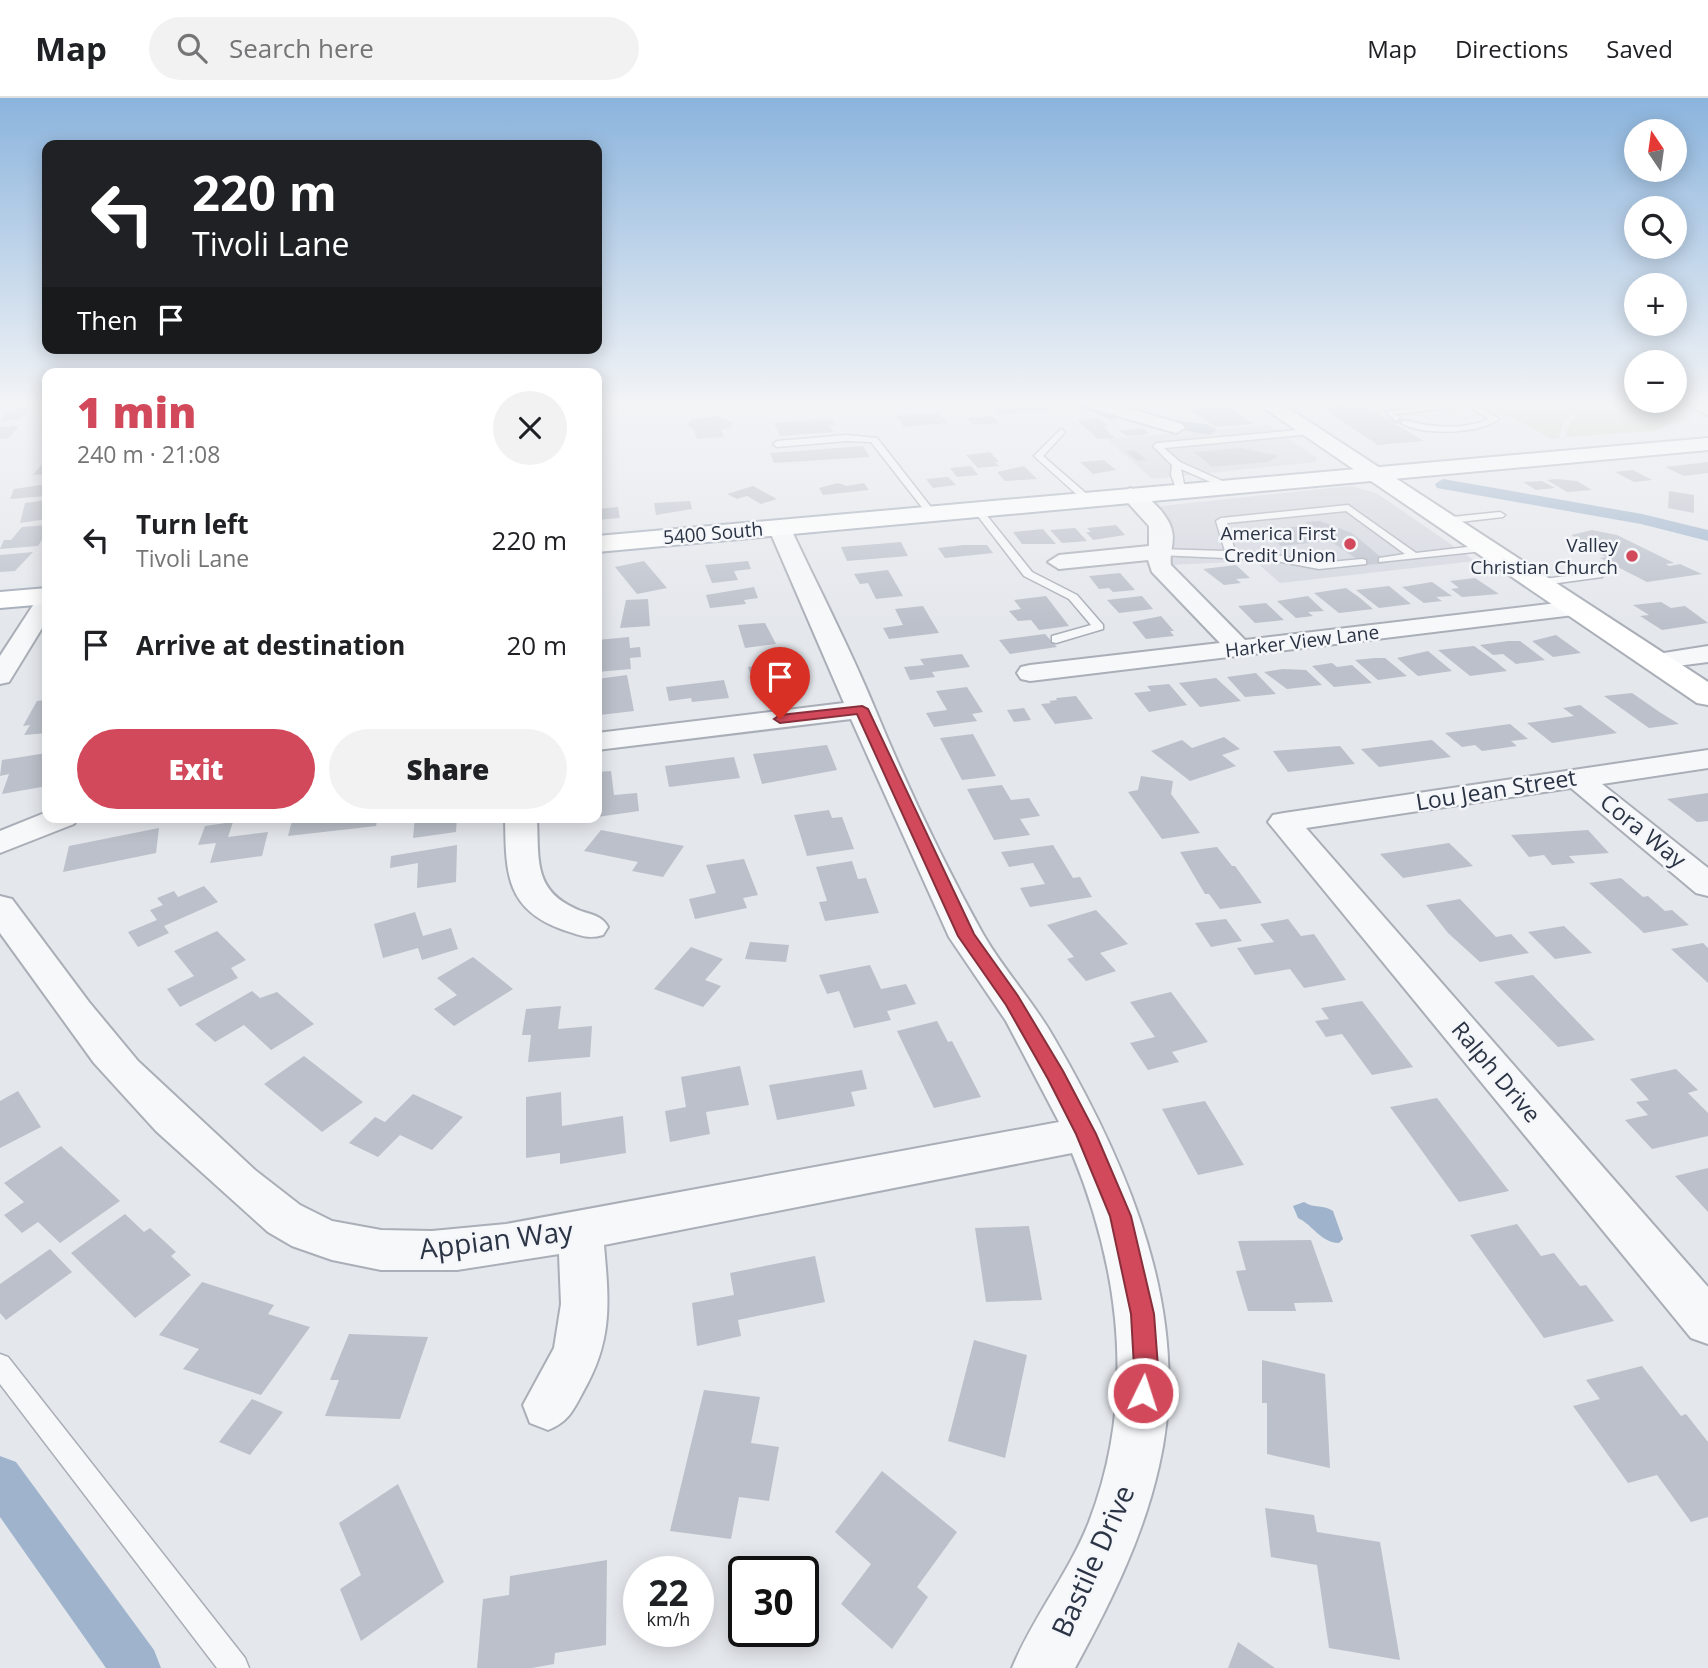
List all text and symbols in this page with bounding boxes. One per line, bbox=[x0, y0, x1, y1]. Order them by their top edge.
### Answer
search box bbox=[149, 17, 639, 80]
text: Map bbox=[35, 26, 107, 71]
icon: search bbox=[173, 29, 211, 67]
text: Search here bbox=[229, 30, 374, 66]
text: Map bbox=[1367, 32, 1417, 65]
text: Directions bbox=[1455, 32, 1568, 65]
text: Saved bbox=[1606, 32, 1673, 65]
north arrow bbox=[1624, 119, 1687, 182]
map controls bbox=[1624, 119, 1687, 413]
text: 220 m bbox=[192, 159, 337, 225]
icon: left bbox=[77, 168, 168, 259]
button: search bbox=[1624, 196, 1687, 259]
text: Tivoli Lane bbox=[192, 222, 349, 265]
button: + bbox=[1624, 273, 1687, 336]
icon: arrive bbox=[152, 301, 190, 339]
text: Then bbox=[77, 302, 138, 338]
button: − bbox=[1624, 350, 1687, 413]
text: 1 min bbox=[77, 383, 196, 440]
button: close bbox=[493, 391, 567, 465]
text: 240 m · 21:08 bbox=[77, 438, 220, 470]
text: Turn left bbox=[136, 506, 248, 542]
street label: 5400 South bbox=[662, 516, 764, 550]
place label: America First Credit Union bbox=[1220, 520, 1336, 568]
icon: left bbox=[77, 521, 115, 559]
text: 220 m bbox=[492, 522, 567, 558]
place label: Valley Christian Church bbox=[1470, 532, 1618, 580]
marker: America First Credit Union bbox=[1342, 536, 1358, 552]
text: Tivoli Lane bbox=[136, 542, 249, 574]
marker: Valley Christian Church bbox=[1624, 548, 1640, 564]
street label: Harker View Lane bbox=[1224, 619, 1380, 663]
icon: arrive bbox=[77, 626, 115, 664]
text: Arrive at destination bbox=[136, 627, 405, 663]
text: 20 m bbox=[506, 627, 567, 663]
pin bbox=[750, 647, 810, 719]
icon: arrive bbox=[761, 658, 799, 696]
button: Exit bbox=[77, 729, 315, 809]
button: Share bbox=[329, 729, 567, 809]
street label: Lou Jean Street bbox=[1413, 761, 1578, 817]
street label: Cora Way bbox=[1594, 786, 1694, 875]
street label: Ralph Drive bbox=[1445, 1014, 1549, 1129]
street label: Appian Way bbox=[417, 1211, 576, 1267]
position arrow bbox=[1106, 1356, 1180, 1430]
street label: Bastile Drive bbox=[1042, 1479, 1143, 1643]
speed limit sign: 30 bbox=[728, 1556, 819, 1647]
text: 22 bbox=[648, 1569, 689, 1616]
text: km/h bbox=[647, 1607, 690, 1631]

